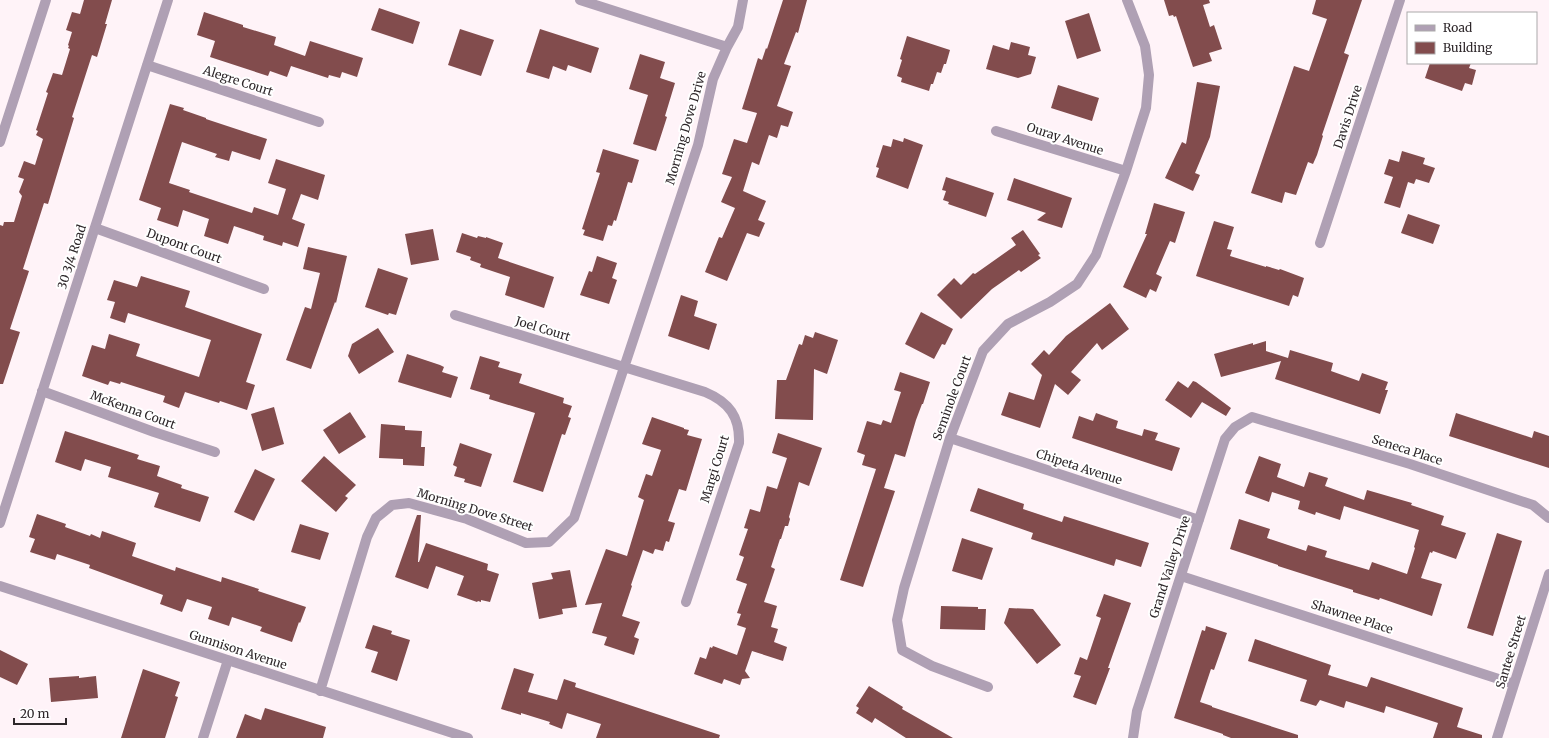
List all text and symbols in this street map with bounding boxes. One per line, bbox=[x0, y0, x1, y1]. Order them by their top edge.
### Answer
legend bbox=[1407, 12, 1537, 64]
text: Road bbox=[1443, 20, 1472, 35]
text: Building bbox=[1443, 40, 1493, 55]
street label: Alegre Court bbox=[200, 62, 275, 99]
street label: Morning Dove Drive bbox=[662, 70, 709, 186]
street label: Davis Drive bbox=[1330, 83, 1365, 151]
street label: Ouray Avenue bbox=[1025, 119, 1105, 158]
street label: 30 3/4 Road bbox=[54, 223, 89, 291]
street label: Dupont Court bbox=[145, 225, 224, 266]
street label: Joel Court bbox=[513, 313, 573, 344]
street label: Seminole Court bbox=[929, 353, 974, 442]
street label: McKenna Court bbox=[88, 387, 178, 432]
street label: Seneca Place bbox=[1370, 431, 1444, 468]
street label: Margi Court bbox=[697, 433, 732, 504]
street label: Chipeta Avenue bbox=[1034, 446, 1124, 487]
street label: Morning Dove Street bbox=[415, 485, 535, 534]
street label: Grand Valley Drive bbox=[1146, 514, 1193, 620]
street label: Shawnee Place bbox=[1309, 596, 1395, 637]
street label: Santee Street bbox=[1492, 613, 1529, 690]
street label: Gunnison Avenue bbox=[187, 627, 289, 672]
scale bar bbox=[14, 700, 66, 726]
text: 20 m bbox=[20, 706, 49, 721]

